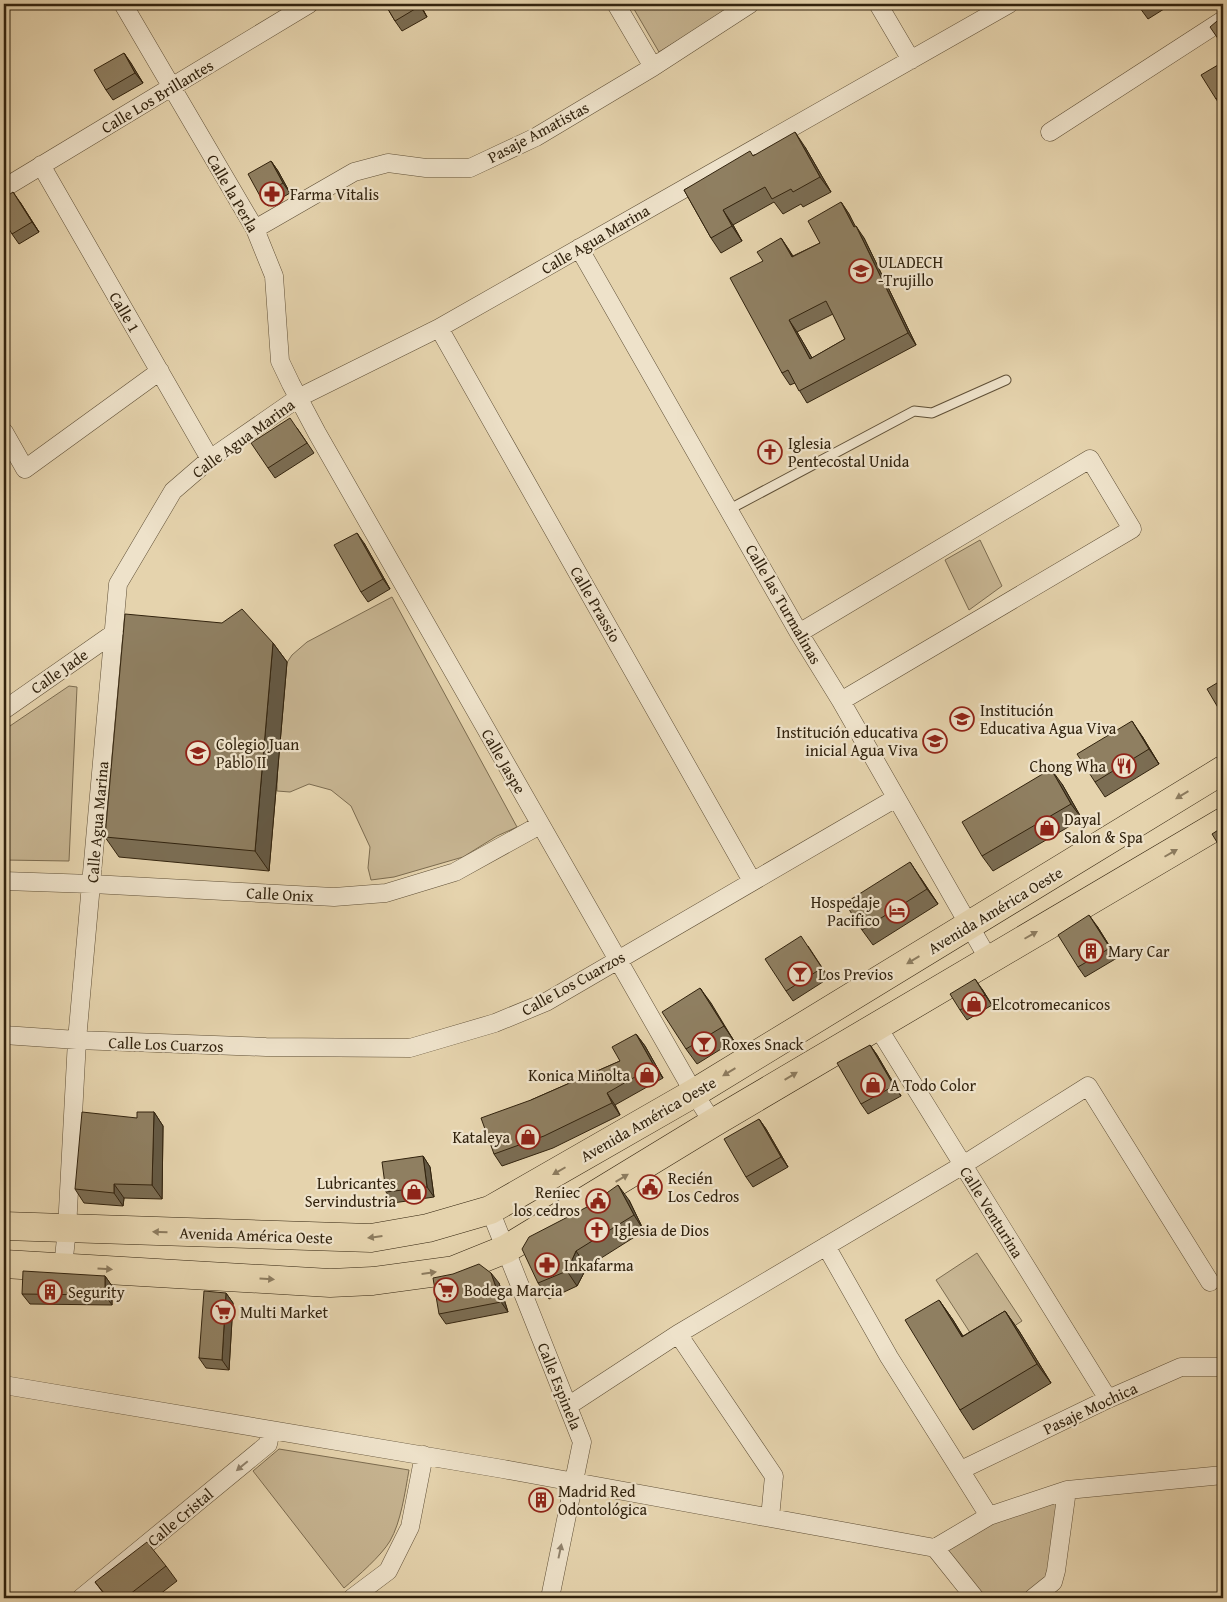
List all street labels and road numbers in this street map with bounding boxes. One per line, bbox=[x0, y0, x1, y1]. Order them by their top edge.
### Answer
street label: Calle Los Brillantes bbox=[96, 53, 218, 139]
street label: Pasaje Amatistas bbox=[483, 95, 593, 169]
street label: Calle la Perla bbox=[201, 149, 265, 237]
street label: Calle Agua Marina bbox=[536, 198, 654, 280]
street label: Calle 1 bbox=[104, 287, 146, 337]
street label: Calle Agua Marina bbox=[187, 392, 300, 484]
street label: Calle las Turmalinas bbox=[740, 540, 828, 668]
street label: Calle Prassio bbox=[565, 562, 627, 646]
street label: Calle Jade bbox=[26, 643, 92, 699]
street label: Calle Jaspe bbox=[476, 724, 532, 798]
street label: Calle Agua Marina bbox=[80, 760, 114, 884]
street label: Avenida América Oeste bbox=[923, 860, 1067, 960]
street label: Calle Onix bbox=[246, 880, 315, 908]
street label: Calle Los Cuarzos bbox=[517, 945, 629, 1021]
street label: Calle Los Cuarzos bbox=[108, 1030, 224, 1058]
street label: Avenida América Oeste bbox=[576, 1070, 720, 1168]
street label: Calle Venturina bbox=[954, 1161, 1030, 1263]
street label: Avenida América Oeste bbox=[179, 1220, 333, 1250]
street label: Calle Espinela bbox=[532, 1339, 589, 1434]
street label: Pasaje Mochica bbox=[1039, 1375, 1142, 1440]
street label: Calle Cristal bbox=[142, 1482, 219, 1552]

